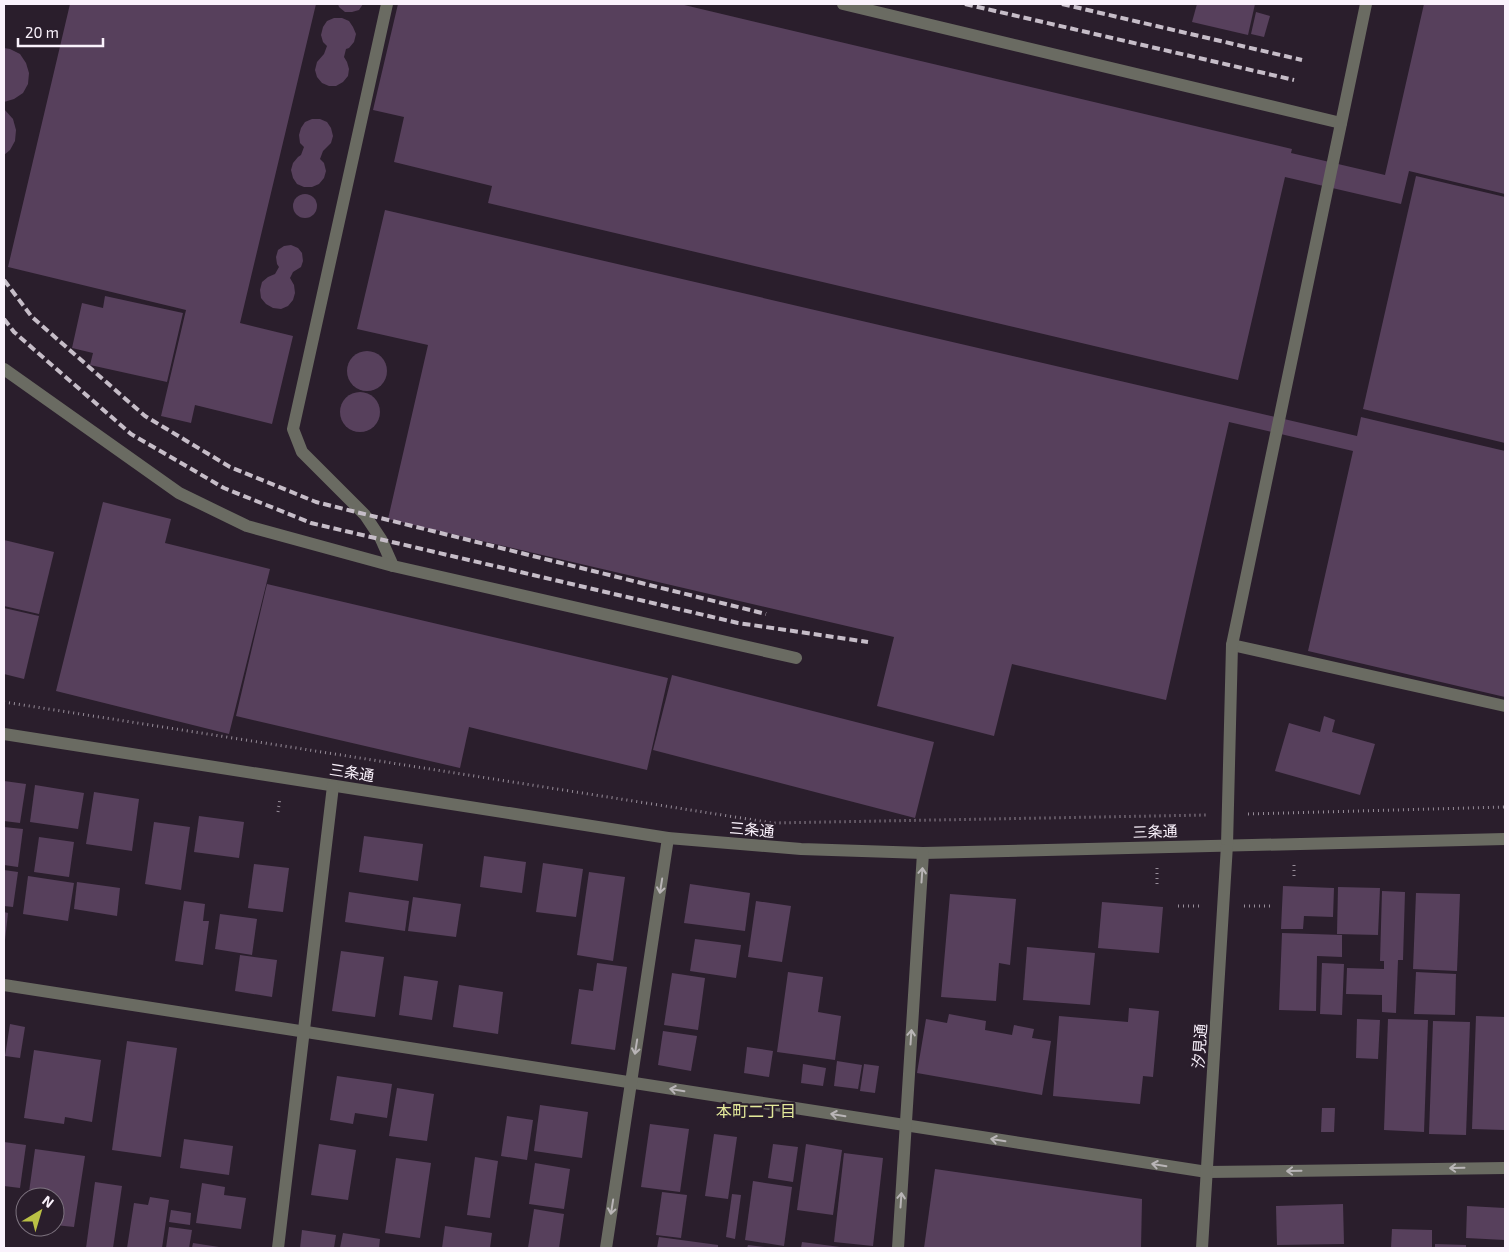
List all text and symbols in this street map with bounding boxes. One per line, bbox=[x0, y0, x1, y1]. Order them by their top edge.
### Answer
scale bar bbox=[18, 15, 102, 47]
text: 20 m bbox=[25, 23, 59, 41]
street label: 三条通 bbox=[328, 760, 376, 784]
street label: 三条通 bbox=[729, 818, 775, 840]
street label: 三条通 bbox=[1132, 821, 1178, 841]
one-way arrow bbox=[917, 868, 926, 884]
one-way arrow bbox=[656, 878, 666, 894]
street label: 汐見通 bbox=[1188, 1023, 1210, 1069]
one-way arrow bbox=[907, 1030, 916, 1046]
one-way arrow bbox=[631, 1038, 641, 1054]
one-way arrow bbox=[669, 1084, 685, 1094]
district label: 本町二丁目 bbox=[716, 1101, 796, 1120]
one-way arrow bbox=[830, 1109, 846, 1119]
one-way arrow bbox=[991, 1134, 1007, 1144]
one-way arrow bbox=[1151, 1159, 1167, 1169]
one-way arrow bbox=[1449, 1164, 1465, 1173]
one-way arrow bbox=[1286, 1166, 1302, 1176]
north arrow bbox=[15, 1187, 65, 1237]
text: N bbox=[39, 1192, 58, 1211]
one-way arrow bbox=[896, 1192, 905, 1208]
one-way arrow bbox=[607, 1199, 617, 1215]

